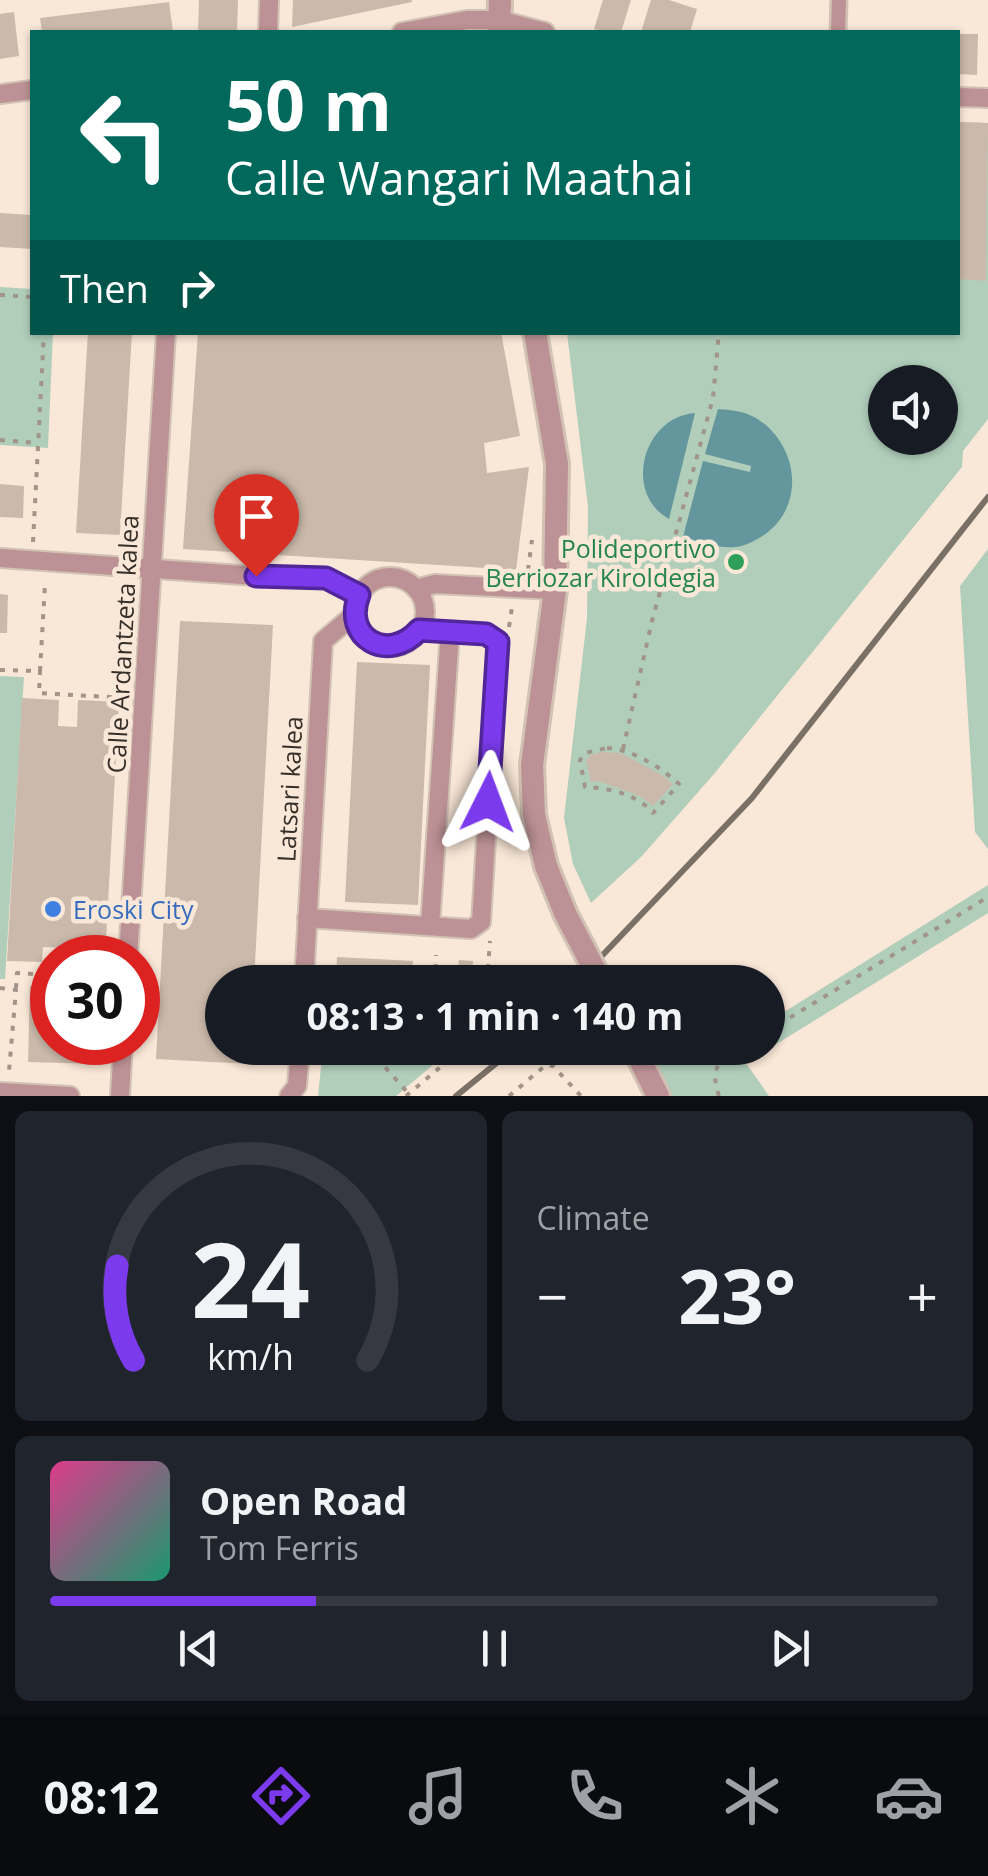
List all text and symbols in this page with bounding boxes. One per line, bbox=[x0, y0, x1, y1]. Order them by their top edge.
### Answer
text: 50 m bbox=[225, 56, 392, 152]
icon: left bbox=[60, 70, 190, 200]
text: Calle Wangari Maathai bbox=[225, 147, 694, 208]
icon: right bbox=[169, 260, 224, 315]
text: Then bbox=[60, 262, 149, 314]
map controls bbox=[868, 365, 958, 455]
button: sound bbox=[868, 365, 958, 455]
pin bbox=[214, 474, 299, 577]
icon: arrive bbox=[229, 489, 284, 544]
street label: Calle Ardantzeta kalea bbox=[98, 514, 146, 774]
place label: Polideportivo Berriozar Kiroldegia bbox=[485, 531, 716, 594]
marker: Polideportivo Berriozar Kiroldegia bbox=[725, 551, 747, 573]
street label: Latsari kalea bbox=[268, 715, 310, 863]
position arrow bbox=[436, 750, 540, 854]
place label: Eroski City bbox=[73, 892, 194, 926]
marker: Eroski City bbox=[42, 898, 64, 920]
speed limit sign: 30 bbox=[30, 935, 160, 1065]
text: 08:13 · 1 min · 140 m bbox=[307, 989, 683, 1041]
text: Climate bbox=[537, 1196, 650, 1239]
text: 24 bbox=[191, 1207, 310, 1348]
text: 23° bbox=[678, 1244, 796, 1346]
text: − bbox=[537, 1258, 568, 1333]
text: + bbox=[907, 1258, 938, 1333]
text: km/h bbox=[207, 1332, 294, 1380]
text: Open Road bbox=[200, 1474, 407, 1526]
text: Tom Ferris bbox=[200, 1526, 359, 1569]
icon: previous bbox=[171, 1621, 226, 1676]
icon: pause bbox=[467, 1621, 522, 1676]
icon: next bbox=[763, 1621, 818, 1676]
icon: directions bbox=[246, 1761, 316, 1831]
icon: music bbox=[403, 1761, 473, 1831]
icon: phone bbox=[560, 1761, 630, 1831]
icon: climate bbox=[717, 1761, 787, 1831]
icon: car bbox=[874, 1761, 944, 1831]
text: 08:12 bbox=[44, 1766, 159, 1827]

